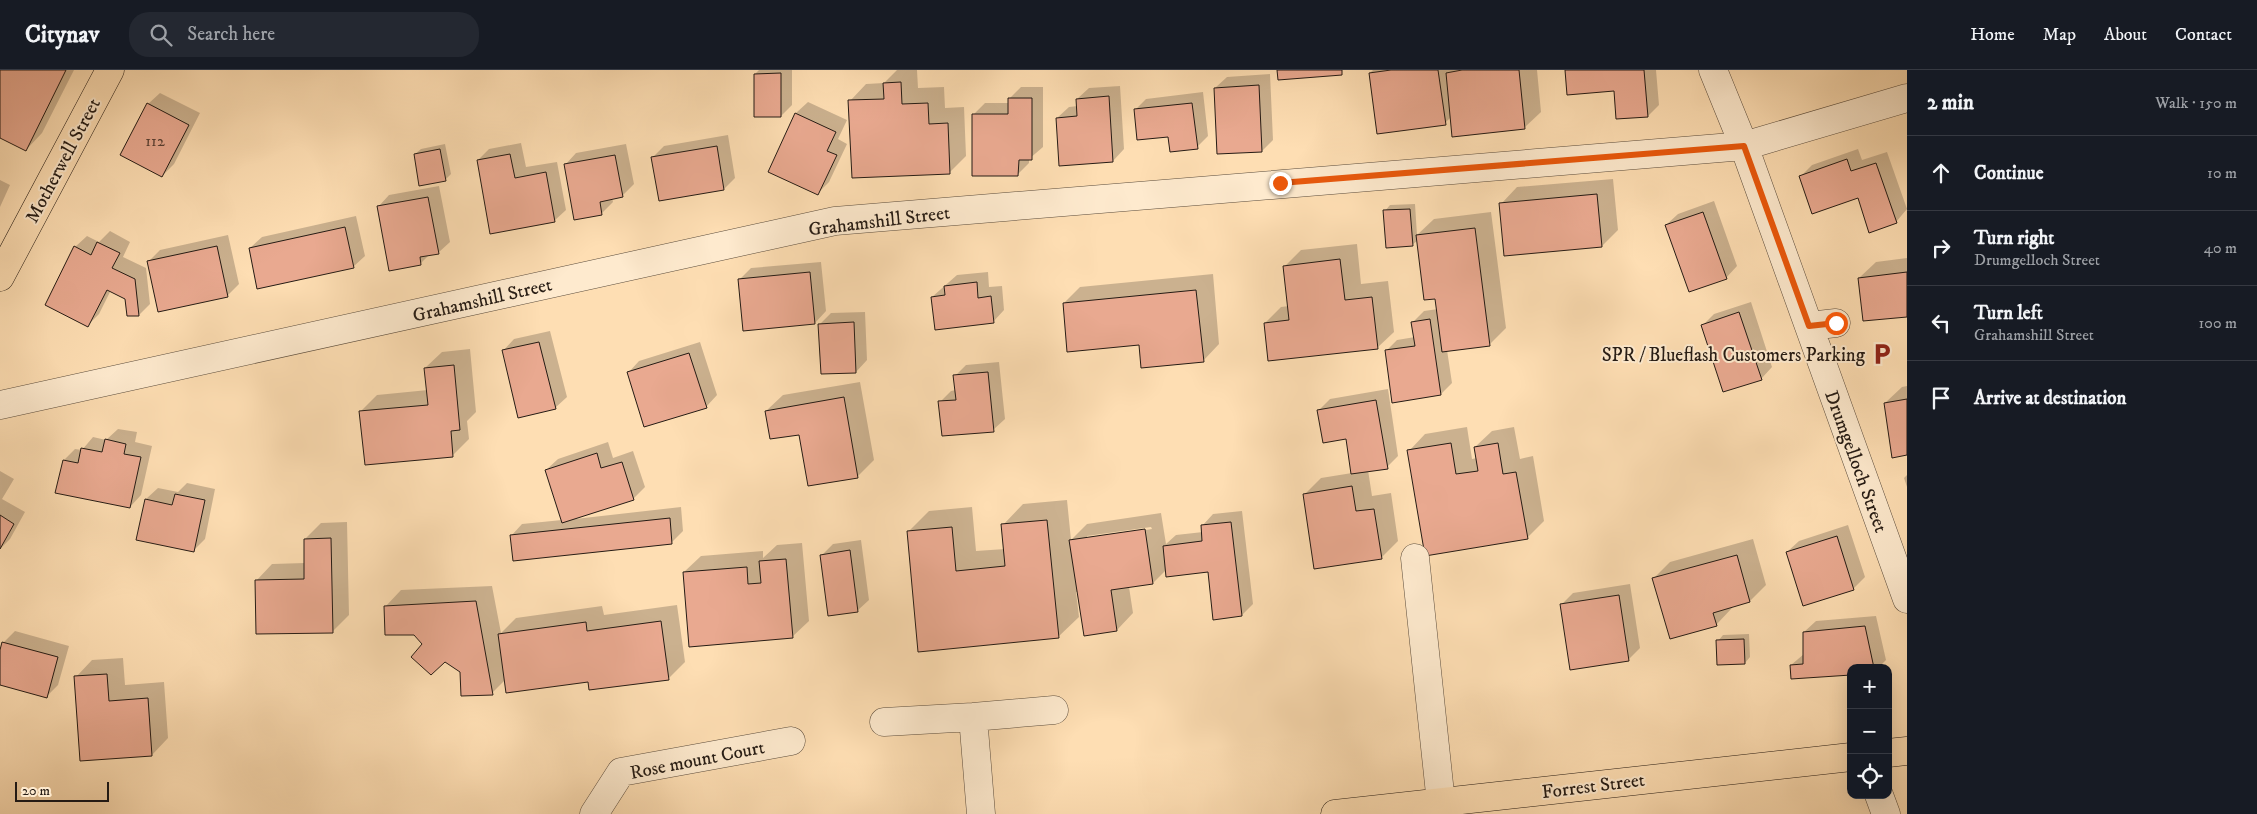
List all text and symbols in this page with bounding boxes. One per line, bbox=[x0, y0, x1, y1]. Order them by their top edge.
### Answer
search box bbox=[129, 12, 479, 57]
text: Citynav bbox=[25, 20, 99, 50]
icon: search bbox=[147, 21, 175, 49]
text: Search here bbox=[187, 23, 275, 46]
text: Home bbox=[1970, 24, 2015, 46]
text: Map bbox=[2043, 24, 2076, 46]
text: About bbox=[2104, 24, 2147, 46]
text: Contact bbox=[2175, 24, 2232, 46]
text: 2 min bbox=[1927, 90, 1974, 116]
text: Walk · 150 m bbox=[2155, 93, 2237, 113]
street label: Motherwell Street bbox=[21, 94, 106, 227]
house number: 112 bbox=[145, 131, 165, 151]
icon: ahead bbox=[1927, 159, 1955, 187]
text: Continue bbox=[1974, 162, 2044, 185]
text: 10 m bbox=[2207, 163, 2237, 183]
route end bbox=[1269, 172, 1292, 195]
street label: Grahamshill Street bbox=[807, 201, 951, 242]
text: Turn right bbox=[1974, 227, 2054, 250]
icon: right bbox=[1927, 234, 1955, 262]
text: 40 m bbox=[2204, 238, 2237, 258]
text: Drumgelloch Street bbox=[1974, 250, 2100, 270]
street label: Grahamshill Street bbox=[410, 273, 554, 328]
text: Turn left bbox=[1974, 302, 2043, 325]
icon: left bbox=[1927, 309, 1955, 337]
route start bbox=[1825, 312, 1848, 335]
text: 100 m bbox=[2199, 313, 2237, 333]
text: Grahamshill Street bbox=[1974, 325, 2094, 345]
parking icon: SPR / Blueflash Customers Parking bbox=[1869, 341, 1895, 367]
place label: SPR / Blueflash Customers Parking bbox=[1602, 344, 1866, 367]
icon: arrive bbox=[1927, 384, 1955, 412]
street label: Drumgelloch Street bbox=[1819, 387, 1892, 536]
text: Arrive at destination bbox=[1974, 387, 2126, 410]
map controls bbox=[1847, 664, 1892, 799]
button: + bbox=[1847, 664, 1892, 709]
button: − bbox=[1847, 709, 1892, 754]
street label: Rose mount Court bbox=[628, 736, 767, 785]
button: locate bbox=[1847, 754, 1892, 799]
street label: Forrest Street bbox=[1540, 769, 1646, 804]
scale bar bbox=[15, 779, 109, 802]
text: 20 m bbox=[22, 782, 50, 800]

